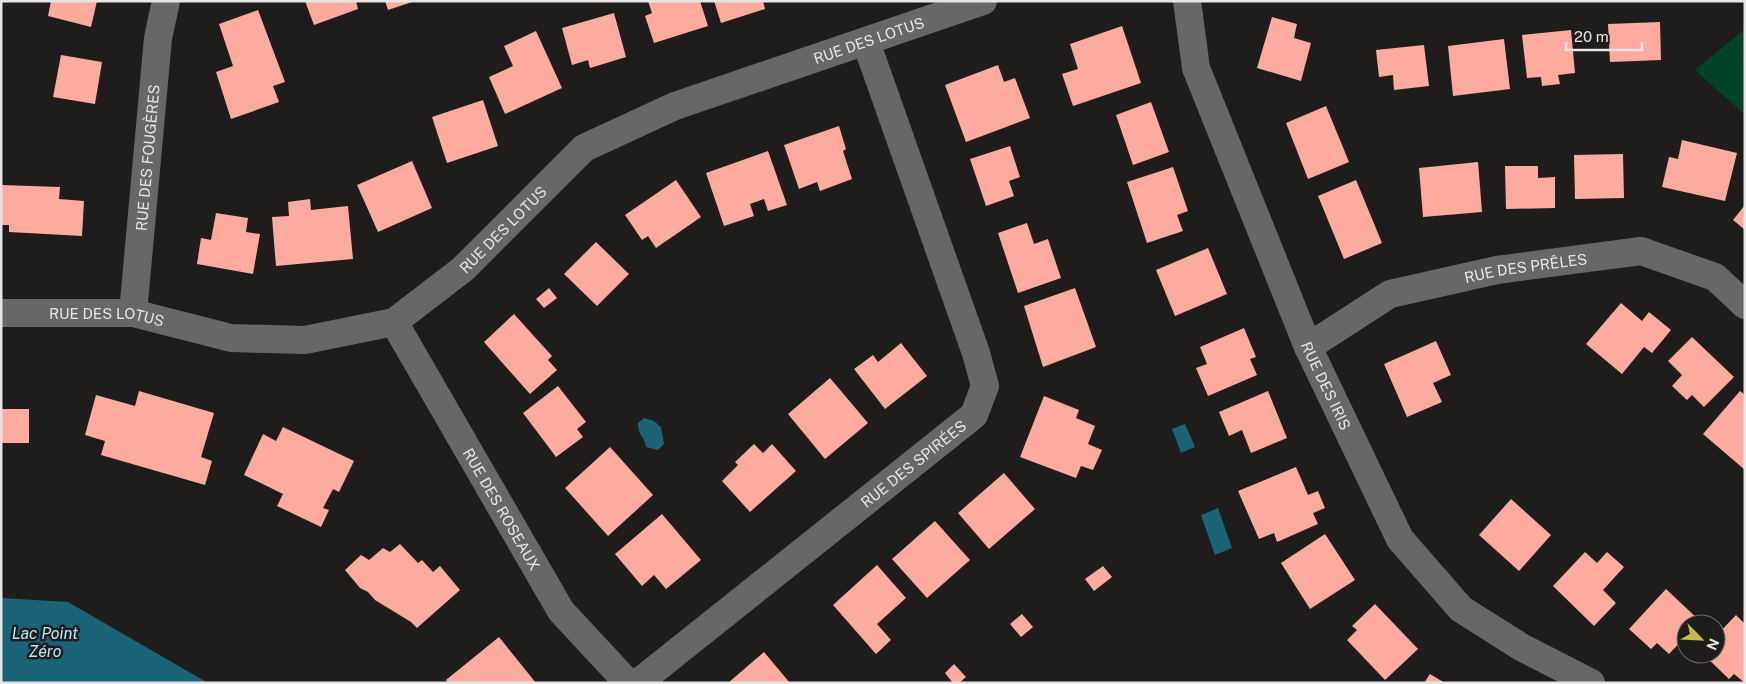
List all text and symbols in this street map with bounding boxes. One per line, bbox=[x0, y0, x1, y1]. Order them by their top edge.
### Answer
street label: RUE DES LOTUS bbox=[811, 13, 926, 67]
scale bar bbox=[1566, 20, 1642, 52]
text: 20 m bbox=[1574, 28, 1609, 45]
street label: RUE DES FOUGÈRES bbox=[132, 84, 162, 232]
street label: RUE DES LOTUS bbox=[456, 182, 550, 276]
street label: RUE DES PRÊLES bbox=[1463, 250, 1588, 286]
street label: RUE DES LOTUS bbox=[49, 305, 166, 329]
street label: RUE DES IRIS bbox=[1298, 339, 1355, 432]
street label: RUE DES SPIRÉES bbox=[857, 416, 969, 511]
street label: RUE DES ROSEAUX bbox=[460, 445, 544, 573]
north arrow bbox=[1676, 614, 1726, 664]
water label: Lac Point Zéro bbox=[12, 624, 78, 661]
text: N bbox=[1703, 636, 1722, 653]

